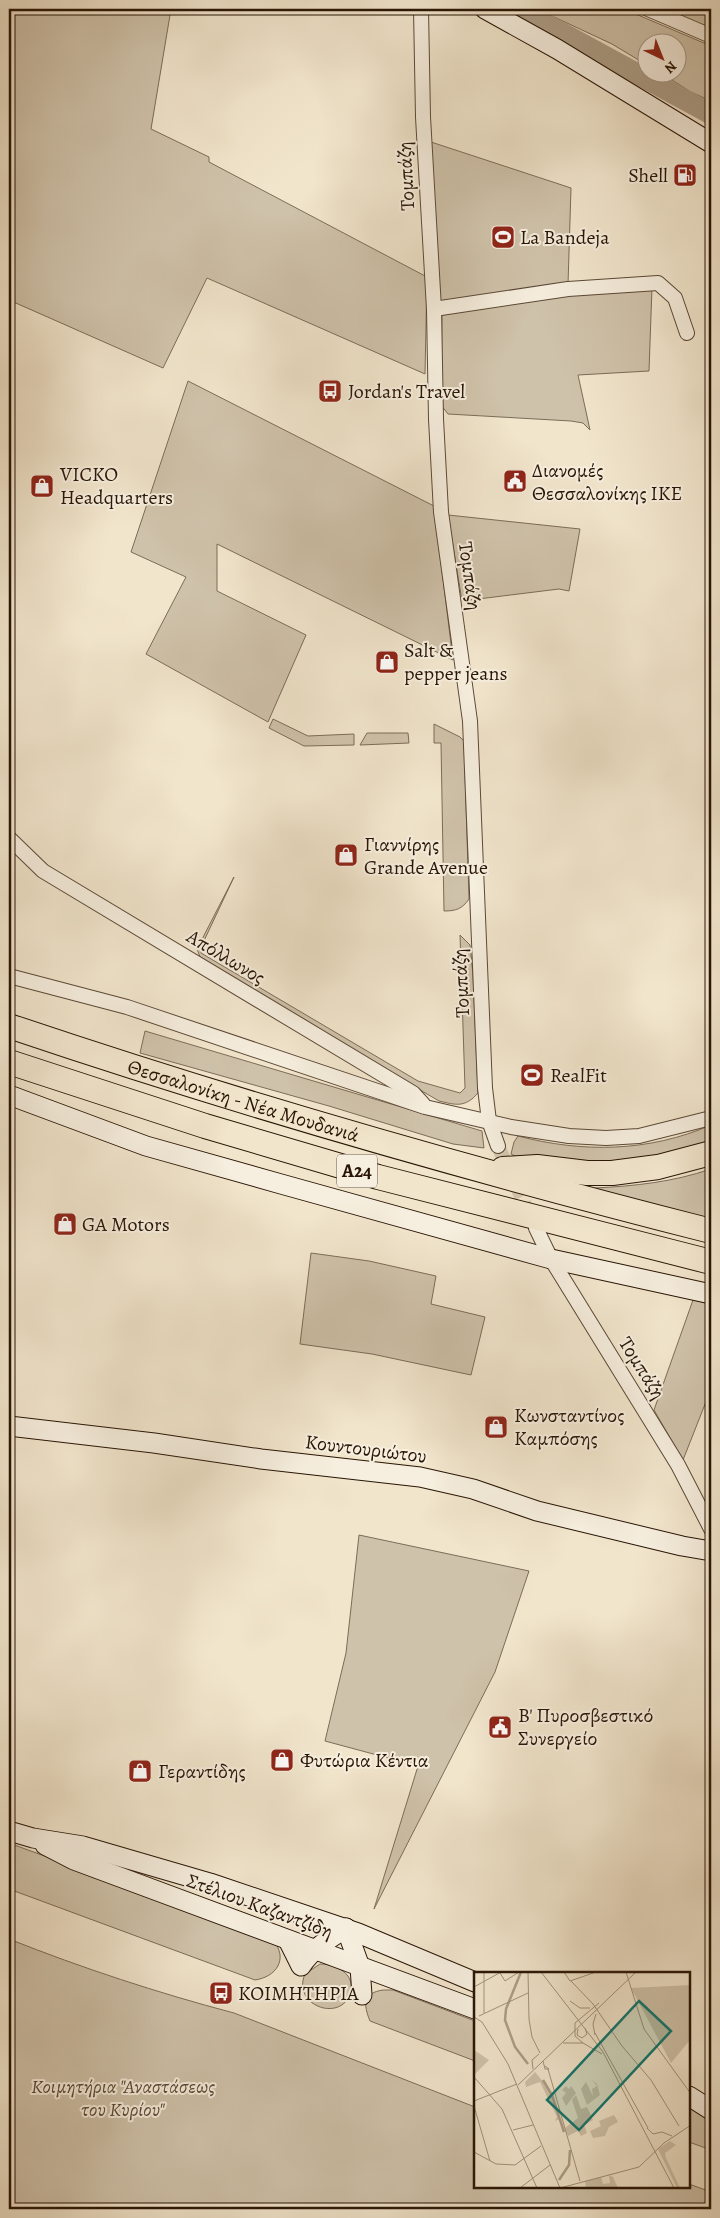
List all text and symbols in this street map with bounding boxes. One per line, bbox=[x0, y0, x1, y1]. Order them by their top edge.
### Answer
north arrow bbox=[638, 32, 688, 82]
text: N bbox=[660, 57, 681, 78]
street label: Τομπάζη bbox=[391, 141, 421, 211]
place label: Shell bbox=[628, 162, 668, 189]
fuel station icon: Shell bbox=[672, 162, 698, 188]
sports icon: La Bandeja bbox=[490, 224, 516, 250]
place label: La Bandeja bbox=[520, 224, 610, 251]
bus stop icon: Jordan's Travel bbox=[317, 378, 343, 404]
place label: Jordan's Travel bbox=[348, 378, 465, 405]
place label: Διανομές Θεσσαλονίκης ΙΚΕ bbox=[532, 457, 682, 507]
place label: VICKO Headquarters bbox=[59, 461, 173, 511]
public building icon: Διανομές Θεσσαλονίκης ΙΚΕ bbox=[502, 468, 528, 494]
shop icon: VICKO Headquarters bbox=[29, 473, 55, 499]
street label: Τομπάζη bbox=[452, 540, 488, 612]
place label: Salt & pepper jeans bbox=[404, 637, 508, 687]
shop icon: Salt & pepper jeans bbox=[374, 649, 400, 675]
place label: Γιαννίρης Grande Avenue bbox=[364, 831, 488, 881]
shop icon: Γιαννίρης Grande Avenue bbox=[333, 842, 359, 868]
street label: Απόλλωνος bbox=[181, 922, 270, 991]
street label: Τομπάζη bbox=[446, 948, 476, 1018]
street label: Θεσσαλονίκη - Νέα Μουδανιά bbox=[124, 1052, 362, 1148]
sports icon: RealFit bbox=[519, 1062, 545, 1088]
place label: RealFit bbox=[550, 1062, 607, 1089]
road number: Α24 bbox=[337, 1154, 377, 1188]
shop icon: GA Motors bbox=[52, 1211, 78, 1237]
place label: GA Motors bbox=[82, 1211, 170, 1238]
street label: Τομπάζη bbox=[612, 1332, 672, 1404]
place label: Κωνσταντίνος Καμπόσης bbox=[514, 1402, 624, 1452]
shop icon: Κωνσταντίνος Καμπόσης bbox=[483, 1414, 509, 1440]
street label: Κουντουριώτου bbox=[304, 1428, 428, 1470]
place label: Β' Πυροσβεστικό Συνεργείο bbox=[518, 1702, 653, 1752]
public building icon: Β' Πυροσβεστικό Συνεργείο bbox=[487, 1714, 513, 1740]
shop icon: Φυτώρια Κέντια bbox=[269, 1747, 295, 1773]
place label: Φυτώρια Κέντια bbox=[300, 1747, 429, 1774]
shop icon: Γεραντίδης bbox=[127, 1758, 153, 1784]
place label: Γεραντίδης bbox=[158, 1758, 246, 1785]
street label: Στέλιου Καζαντζίδη bbox=[183, 1867, 337, 1945]
inset map bbox=[474, 1972, 690, 2188]
bus stop icon: ΚΟΙΜΗΤΗΡΙΑ bbox=[208, 1980, 234, 2006]
place label: ΚΟΙΜΗΤΗΡΙΑ bbox=[238, 1980, 359, 2007]
park label: Κοιμητήρια "Αναστάσεως του Κυρίου" bbox=[31, 2073, 215, 2123]

